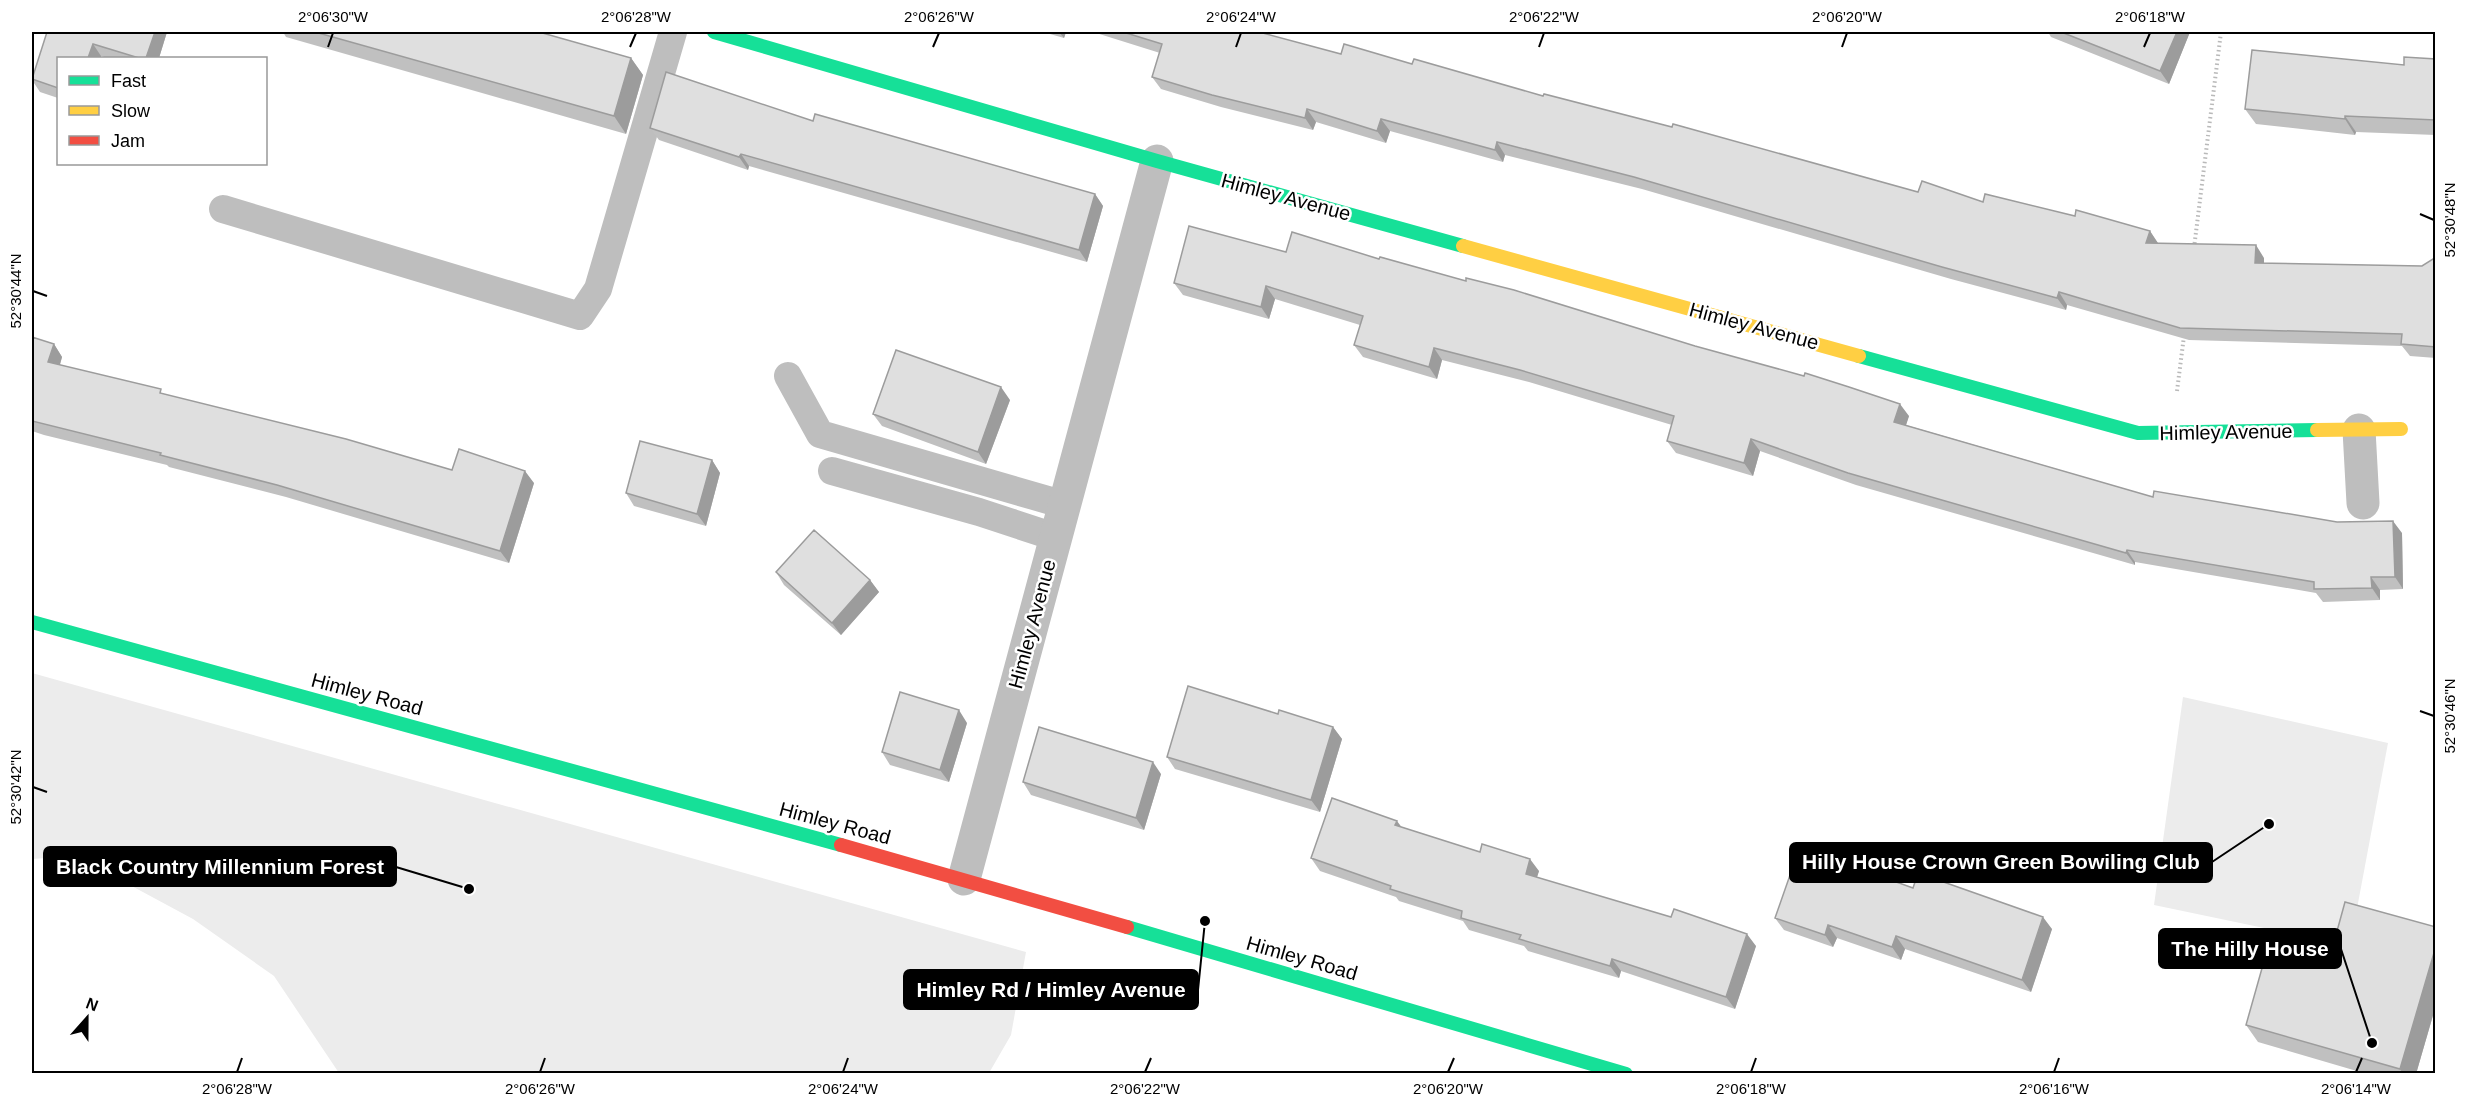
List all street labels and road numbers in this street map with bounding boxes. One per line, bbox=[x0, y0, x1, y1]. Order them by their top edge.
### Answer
street label: Himley Avenue bbox=[1219, 169, 1353, 225]
street label: Himley Avenue bbox=[1687, 298, 1821, 354]
street label: Himley Avenue bbox=[2159, 420, 2293, 444]
street label: Himley Avenue bbox=[1004, 557, 1060, 691]
street label: Himley Road bbox=[309, 669, 425, 719]
street label: Himley Road bbox=[777, 798, 893, 848]
street label: Himley Road bbox=[1244, 932, 1360, 984]

